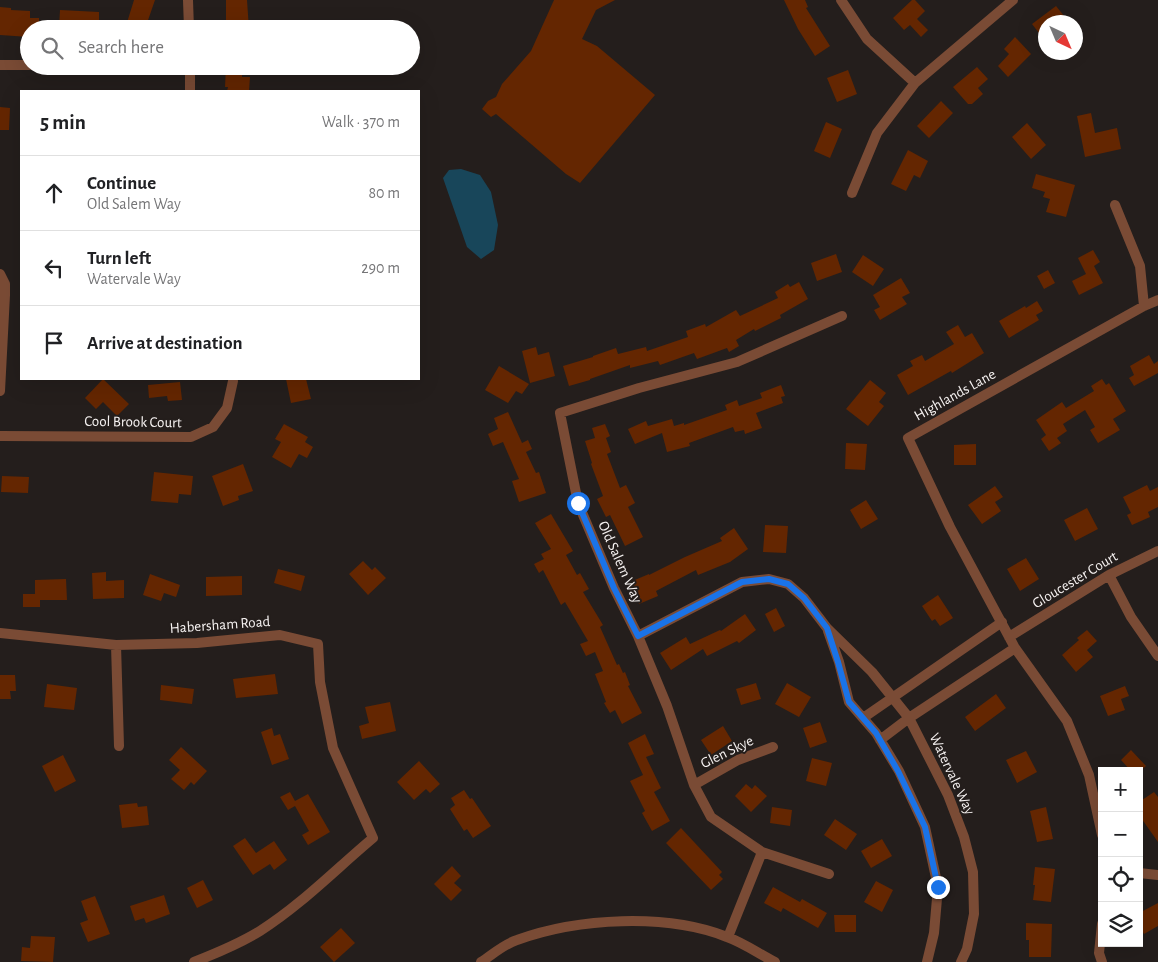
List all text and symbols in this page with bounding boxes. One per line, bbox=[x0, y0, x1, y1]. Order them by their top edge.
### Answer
north arrow bbox=[1038, 15, 1083, 60]
search box bbox=[20, 20, 420, 75]
icon: search bbox=[38, 34, 66, 62]
text: Search here bbox=[78, 38, 164, 57]
text: 5 min bbox=[40, 112, 86, 133]
text: Walk · 370 m bbox=[322, 114, 400, 130]
text: Continue bbox=[87, 174, 156, 193]
icon: ahead bbox=[40, 179, 68, 207]
text: 80 m bbox=[369, 185, 400, 201]
text: Old Salem Way bbox=[87, 196, 181, 212]
text: Turn left bbox=[87, 249, 151, 268]
icon: left bbox=[40, 254, 68, 282]
text: 290 m bbox=[361, 260, 400, 276]
text: Watervale Way bbox=[87, 271, 181, 287]
icon: arrive bbox=[40, 329, 68, 357]
text: Arrive at destination bbox=[87, 334, 243, 353]
street label: Highlands Lane bbox=[912, 366, 998, 424]
street label: Cool Brook Court bbox=[84, 414, 182, 430]
route start bbox=[567, 492, 590, 515]
street label: Old Salem Way bbox=[595, 519, 645, 606]
street label: Gloucester Court bbox=[1030, 549, 1120, 611]
street label: Habersham Road bbox=[169, 614, 271, 636]
street label: Watervale Way bbox=[927, 731, 978, 818]
street label: Glen Skye bbox=[698, 733, 756, 771]
map controls bbox=[1098, 767, 1143, 947]
button: + bbox=[1098, 767, 1143, 812]
button: − bbox=[1098, 812, 1143, 857]
button: locate bbox=[1098, 857, 1143, 902]
route end bbox=[927, 876, 950, 899]
button: layers bbox=[1098, 902, 1143, 947]

